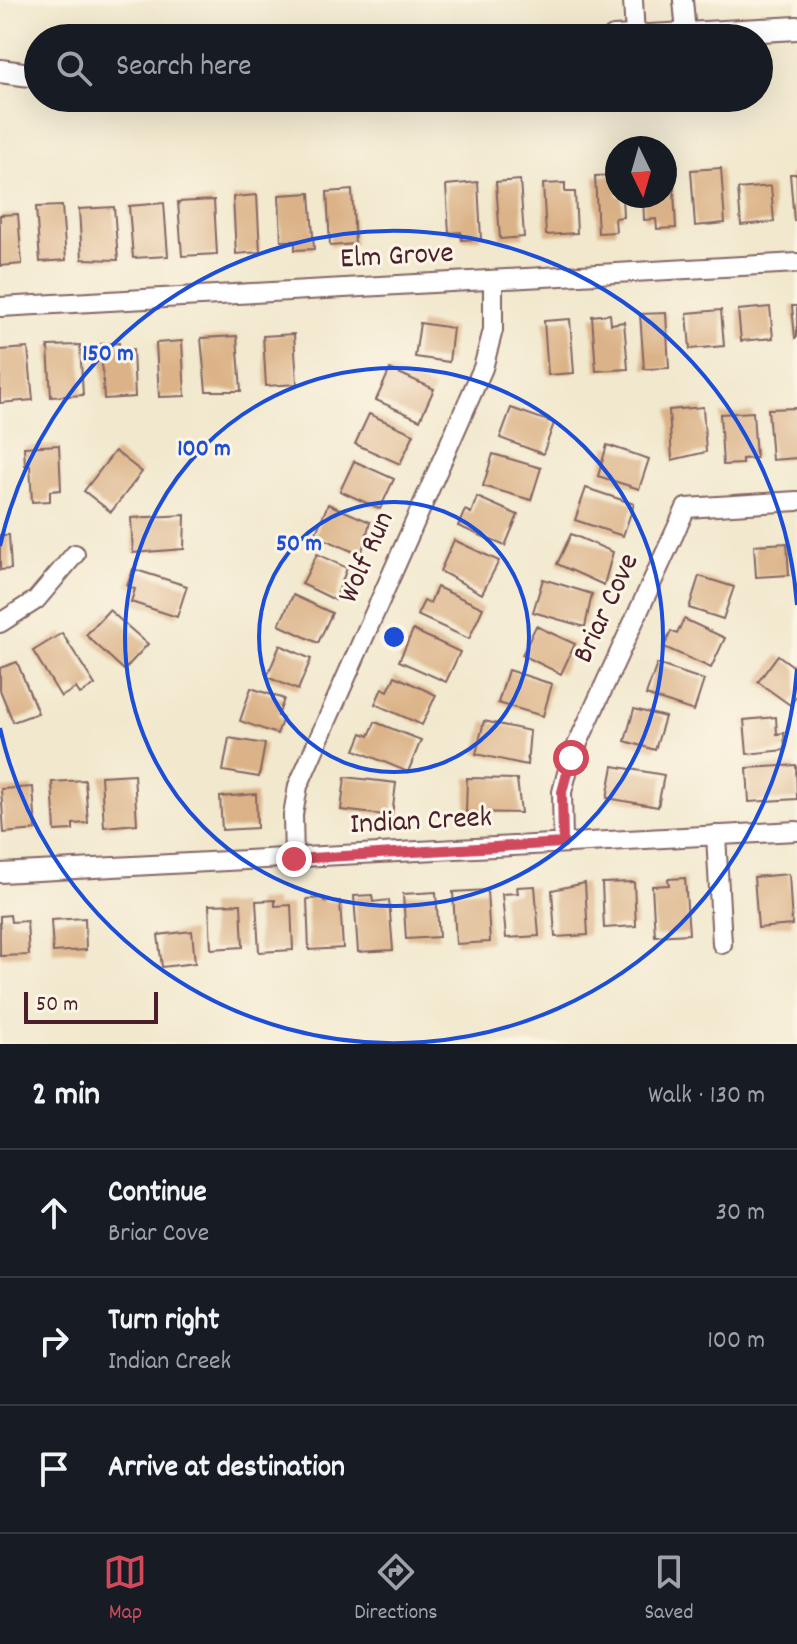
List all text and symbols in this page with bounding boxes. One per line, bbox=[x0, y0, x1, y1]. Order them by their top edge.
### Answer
search box bbox=[24, 24, 773, 112]
icon: search bbox=[52, 46, 96, 90]
text: Search here bbox=[116, 47, 252, 90]
north arrow bbox=[605, 136, 677, 208]
street label: Elm Grove bbox=[339, 234, 455, 282]
text: 150 m bbox=[82, 338, 134, 372]
text: 100 m bbox=[177, 433, 231, 467]
street label: Wolf Run bbox=[329, 505, 407, 611]
text: 50 m bbox=[276, 528, 322, 562]
street label: Briar Cove bbox=[564, 547, 652, 671]
centre of rings bbox=[380, 623, 408, 651]
route start bbox=[553, 740, 589, 776]
street label: Indian Creek bbox=[349, 798, 493, 848]
route end bbox=[276, 841, 312, 877]
scale bar bbox=[24, 988, 158, 1024]
text: 50 m bbox=[36, 990, 78, 1021]
text: 2 min bbox=[32, 1072, 100, 1121]
text: Walk · 130 m bbox=[648, 1078, 765, 1115]
text: Continue bbox=[108, 1173, 207, 1216]
icon: ahead bbox=[32, 1191, 76, 1235]
text: 30 m bbox=[715, 1195, 765, 1232]
text: Briar Cove bbox=[108, 1216, 209, 1253]
text: Turn right bbox=[108, 1301, 219, 1344]
icon: right bbox=[32, 1319, 76, 1363]
text: 100 m bbox=[707, 1323, 765, 1360]
text: Indian Creek bbox=[108, 1344, 231, 1381]
icon: arrive bbox=[32, 1447, 76, 1491]
text: Arrive at destination bbox=[108, 1448, 345, 1491]
tab: Map bbox=[103, 1550, 147, 1629]
tab: Directions bbox=[354, 1550, 438, 1629]
tab: Saved bbox=[644, 1550, 694, 1629]

